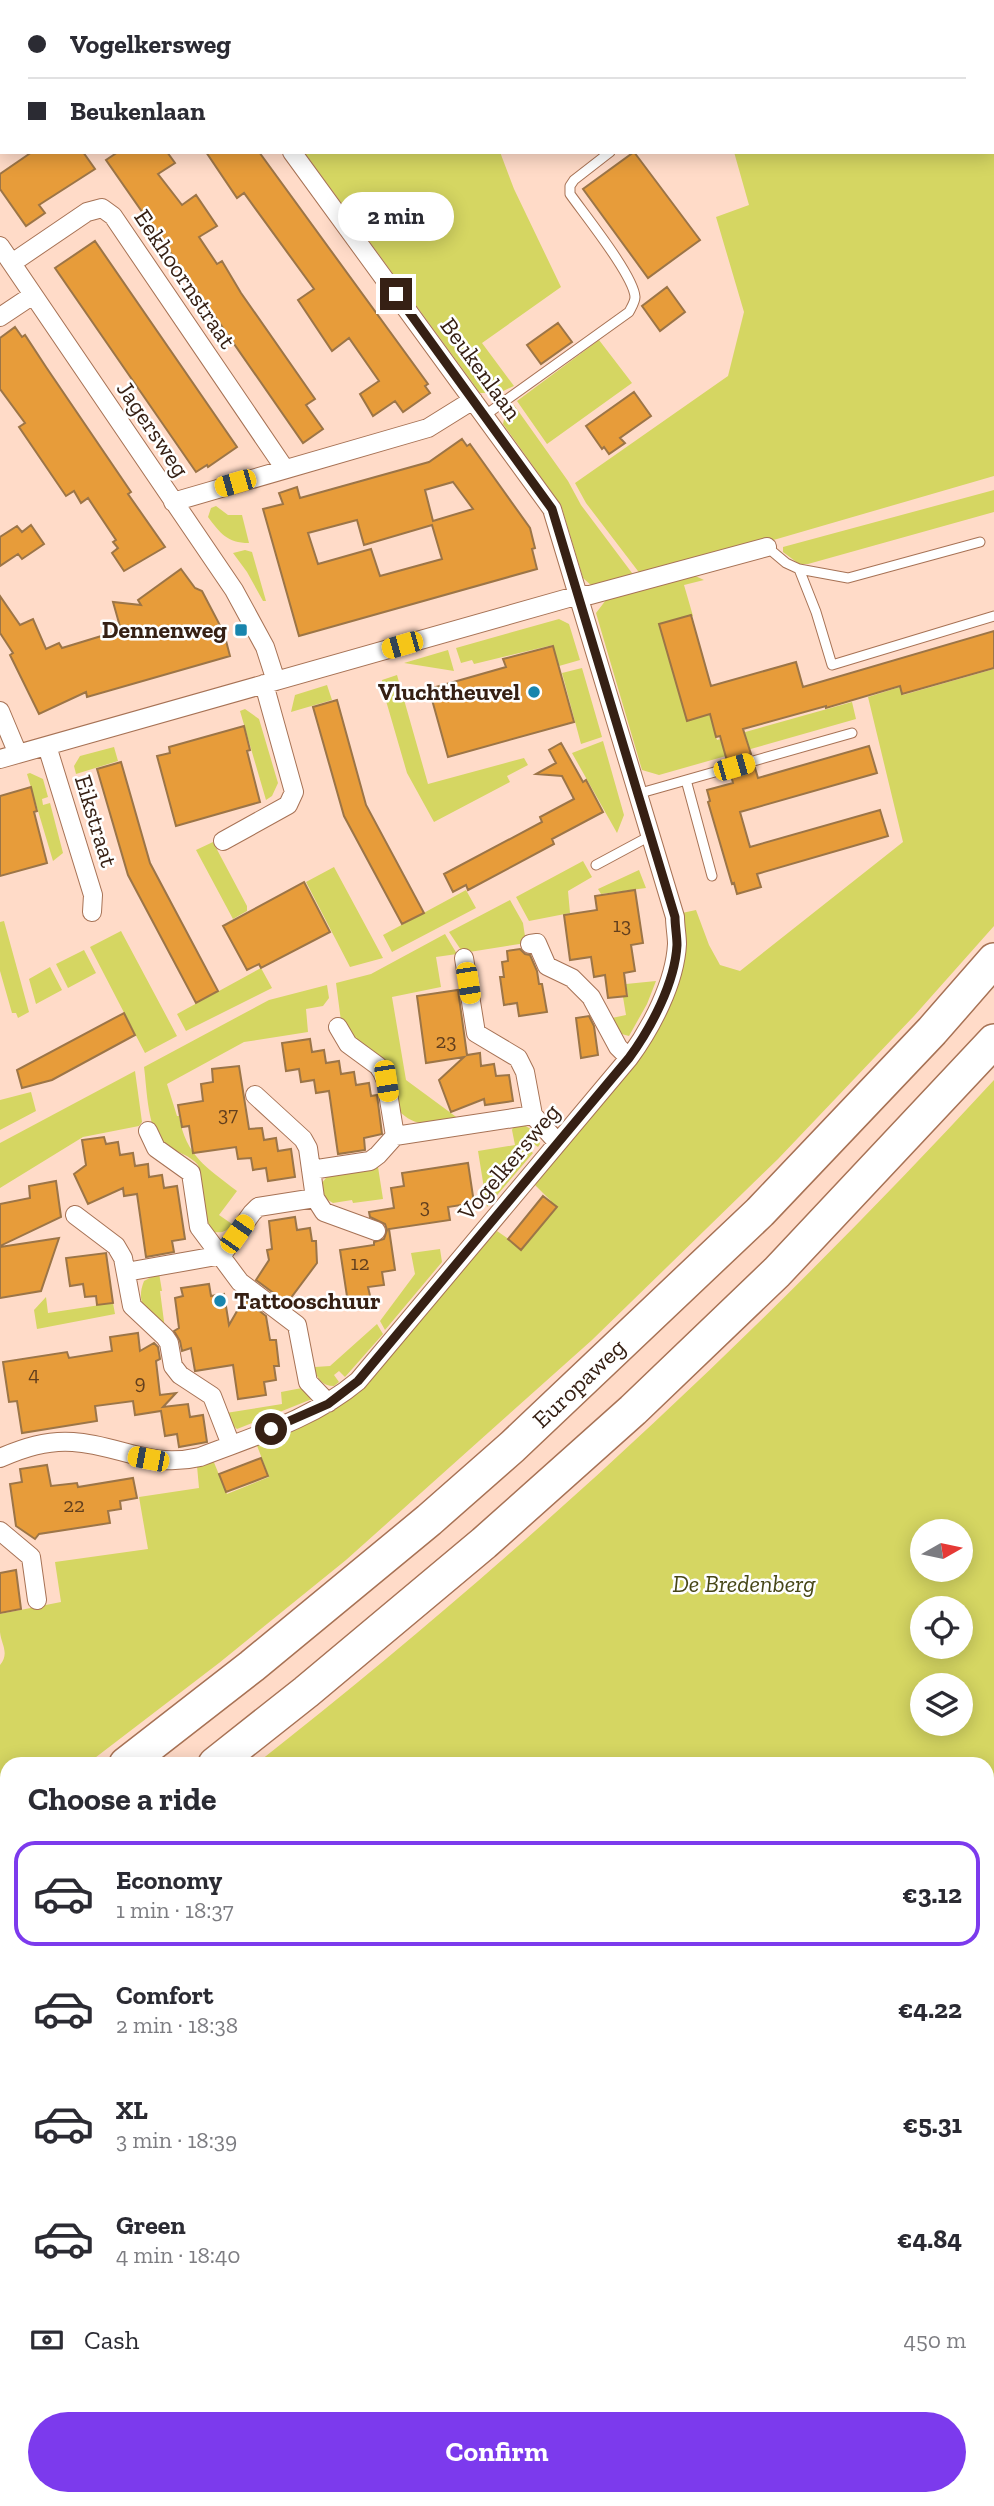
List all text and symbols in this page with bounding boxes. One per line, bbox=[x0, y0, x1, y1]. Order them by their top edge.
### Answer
text: Vogelkersweg bbox=[70, 28, 231, 60]
text: Beukenlaan bbox=[70, 95, 205, 127]
callout: 2 min bbox=[338, 192, 454, 242]
text: 2 min bbox=[367, 202, 425, 230]
street label: Eekhoornstraat bbox=[128, 204, 243, 354]
route end bbox=[380, 278, 412, 310]
street label: Beukenlaan bbox=[435, 312, 528, 426]
street label: Jagersweg bbox=[111, 375, 196, 482]
car bbox=[212, 467, 259, 499]
place label: Dennenweg bbox=[102, 615, 227, 644]
marker: Dennenweg bbox=[233, 622, 249, 638]
car bbox=[379, 629, 426, 661]
place label: Vluchtheuvel bbox=[378, 677, 520, 706]
marker: Vluchtheuvel bbox=[526, 684, 542, 700]
car bbox=[711, 751, 758, 783]
street label: Eikstraat bbox=[69, 771, 124, 871]
house number: 13 bbox=[613, 912, 631, 937]
car bbox=[455, 961, 482, 1005]
house number: 23 bbox=[435, 1028, 457, 1053]
car bbox=[373, 1059, 400, 1103]
street label: Vogelkersweg bbox=[451, 1097, 566, 1227]
house number: 37 bbox=[218, 1101, 238, 1126]
house number: 3 bbox=[420, 1193, 430, 1218]
car bbox=[217, 1211, 258, 1257]
house number: 12 bbox=[351, 1250, 369, 1275]
place label: Tattooschuur bbox=[234, 1286, 381, 1315]
marker: Tattooschuur bbox=[212, 1293, 228, 1309]
street label: Europaweg bbox=[526, 1332, 631, 1434]
house number: 4 bbox=[28, 1361, 40, 1386]
house number: 9 bbox=[134, 1369, 146, 1394]
route start bbox=[255, 1413, 287, 1445]
car bbox=[126, 1445, 171, 1473]
house number: 22 bbox=[63, 1492, 85, 1517]
north arrow bbox=[910, 1519, 973, 1582]
map controls bbox=[910, 1519, 973, 1736]
park label: De Bredenberg bbox=[672, 1569, 816, 1598]
button: locate bbox=[910, 1596, 973, 1659]
button: layers bbox=[910, 1673, 973, 1736]
text: Choose a ride bbox=[28, 1780, 216, 1818]
icon: car bbox=[32, 1862, 95, 1925]
text: Economy bbox=[116, 1864, 222, 1896]
text: €3.12 bbox=[902, 1878, 962, 1910]
text: 1 min · 18:37 bbox=[116, 1896, 233, 1924]
icon: car bbox=[32, 1977, 95, 2040]
text: Comfort bbox=[116, 1979, 213, 2011]
text: €4.22 bbox=[898, 1993, 962, 2025]
text: 2 min · 18:38 bbox=[116, 2011, 238, 2039]
icon: car bbox=[32, 2092, 95, 2155]
text: XL bbox=[116, 2094, 148, 2126]
text: €5.31 bbox=[903, 2108, 962, 2140]
text: 3 min · 18:39 bbox=[116, 2126, 237, 2154]
icon: car bbox=[32, 2207, 95, 2270]
text: Green bbox=[116, 2209, 186, 2241]
text: €4.84 bbox=[897, 2223, 962, 2255]
text: 4 min · 18:40 bbox=[116, 2241, 241, 2269]
icon: cash bbox=[28, 2321, 66, 2359]
text: Cash bbox=[84, 2324, 139, 2356]
text: 450 m bbox=[904, 2326, 966, 2354]
button: Confirm bbox=[28, 2412, 966, 2492]

